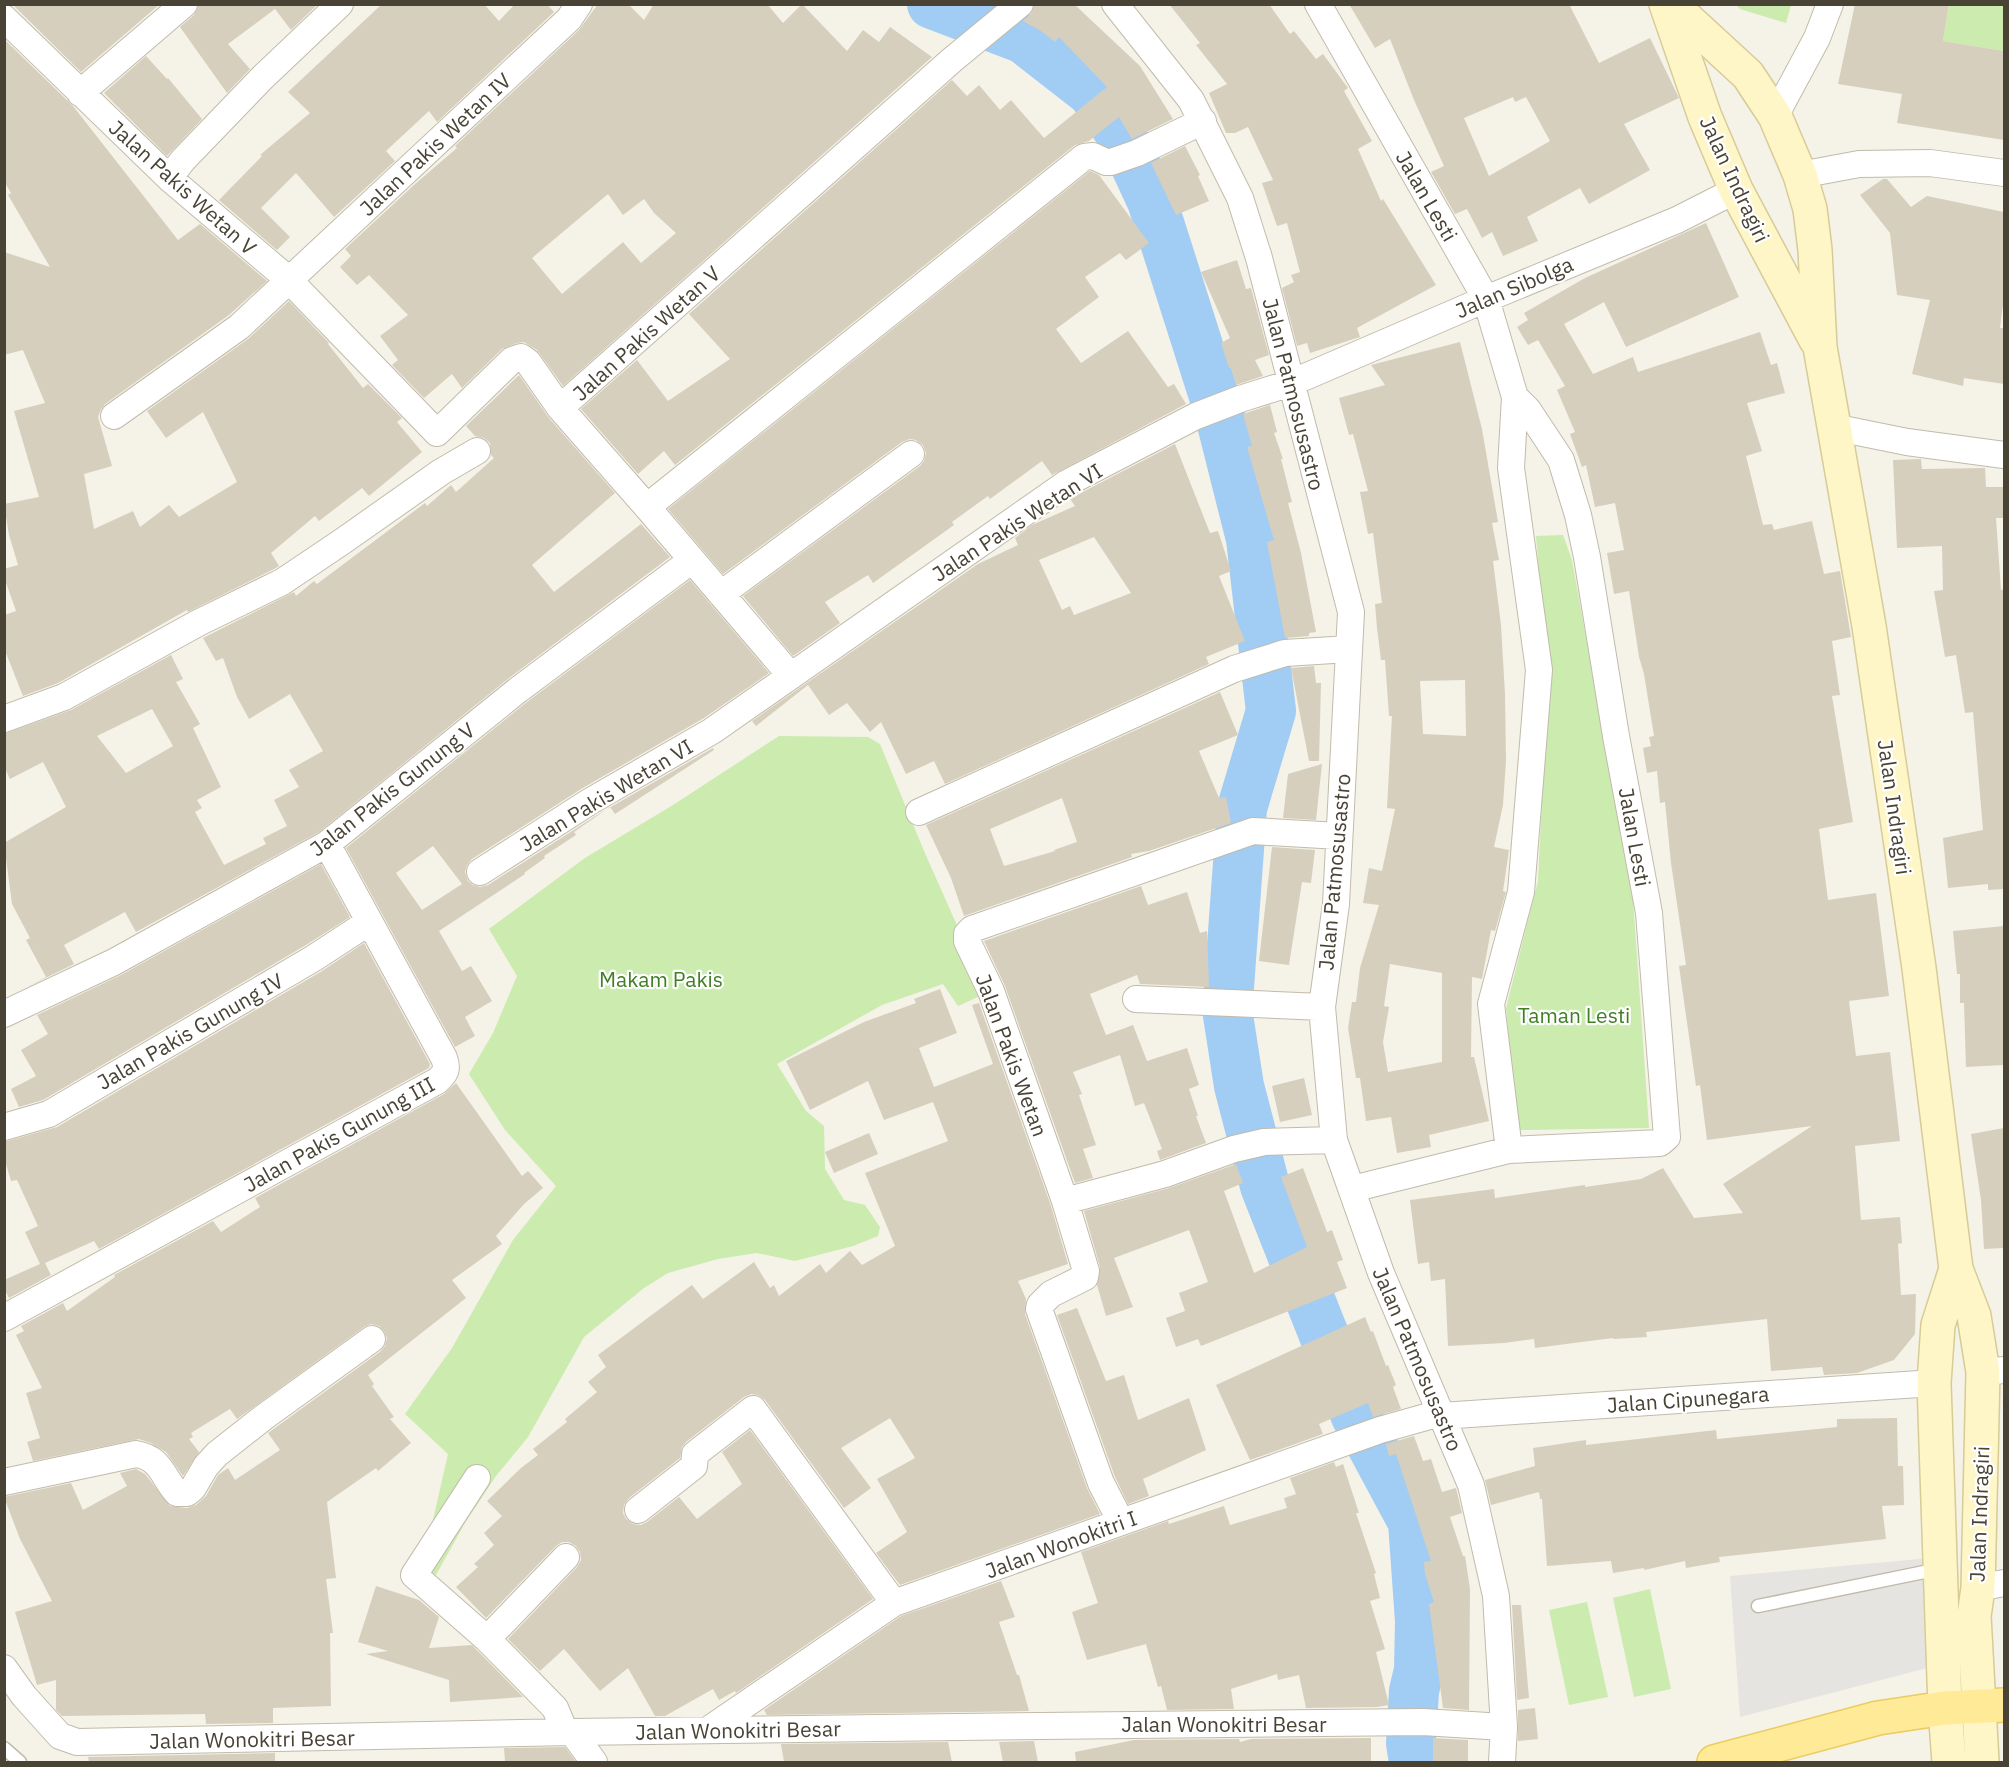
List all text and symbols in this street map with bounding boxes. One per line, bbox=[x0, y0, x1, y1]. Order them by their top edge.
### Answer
street label: Jalan Pakis Wetan IV bbox=[353, 66, 517, 222]
street label: Jalan Indragiri bbox=[1693, 111, 1777, 247]
street label: Jalan Pakis Wetan V bbox=[103, 113, 263, 261]
street label: Jalan Lesti bbox=[1390, 146, 1464, 246]
street label: Jalan Sibolga bbox=[1451, 250, 1577, 324]
street label: Jalan Pakis Wetan V bbox=[566, 259, 726, 407]
street label: Jalan Patmosusastro bbox=[1257, 295, 1331, 493]
street label: Jalan Pakis Wetan VI bbox=[927, 456, 1107, 588]
street label: Jalan Pakis Gunung V bbox=[304, 716, 480, 862]
street label: Jalan Pakis Wetan VI bbox=[514, 732, 698, 858]
street label: Jalan Indragiri bbox=[1872, 738, 1918, 876]
street label: Jalan Patmosusastro bbox=[1311, 772, 1357, 972]
street label: Jalan Lesti bbox=[1613, 785, 1657, 889]
park label: Makam Pakis bbox=[599, 965, 723, 993]
street label: Jalan Pakis Gunung IV bbox=[92, 966, 288, 1096]
street label: Jalan Pakis Wetan bbox=[970, 970, 1054, 1140]
park label: Taman Lesti bbox=[1518, 1001, 1630, 1029]
street label: Jalan Pakis Gunung III bbox=[238, 1070, 440, 1198]
street label: Jalan Patmosusastro bbox=[1367, 1263, 1469, 1455]
street label: Jalan Cipunegara bbox=[1606, 1379, 1770, 1419]
street label: Jalan Indragiri bbox=[1963, 1445, 1995, 1583]
street label: Jalan Wonokitri I bbox=[981, 1504, 1141, 1584]
street label: Jalan Wonokitri Besar bbox=[1121, 1710, 1327, 1738]
street label: Jalan Wonokitri Besar bbox=[635, 1714, 841, 1746]
street label: Jalan Wonokitri Besar bbox=[149, 1723, 355, 1755]

